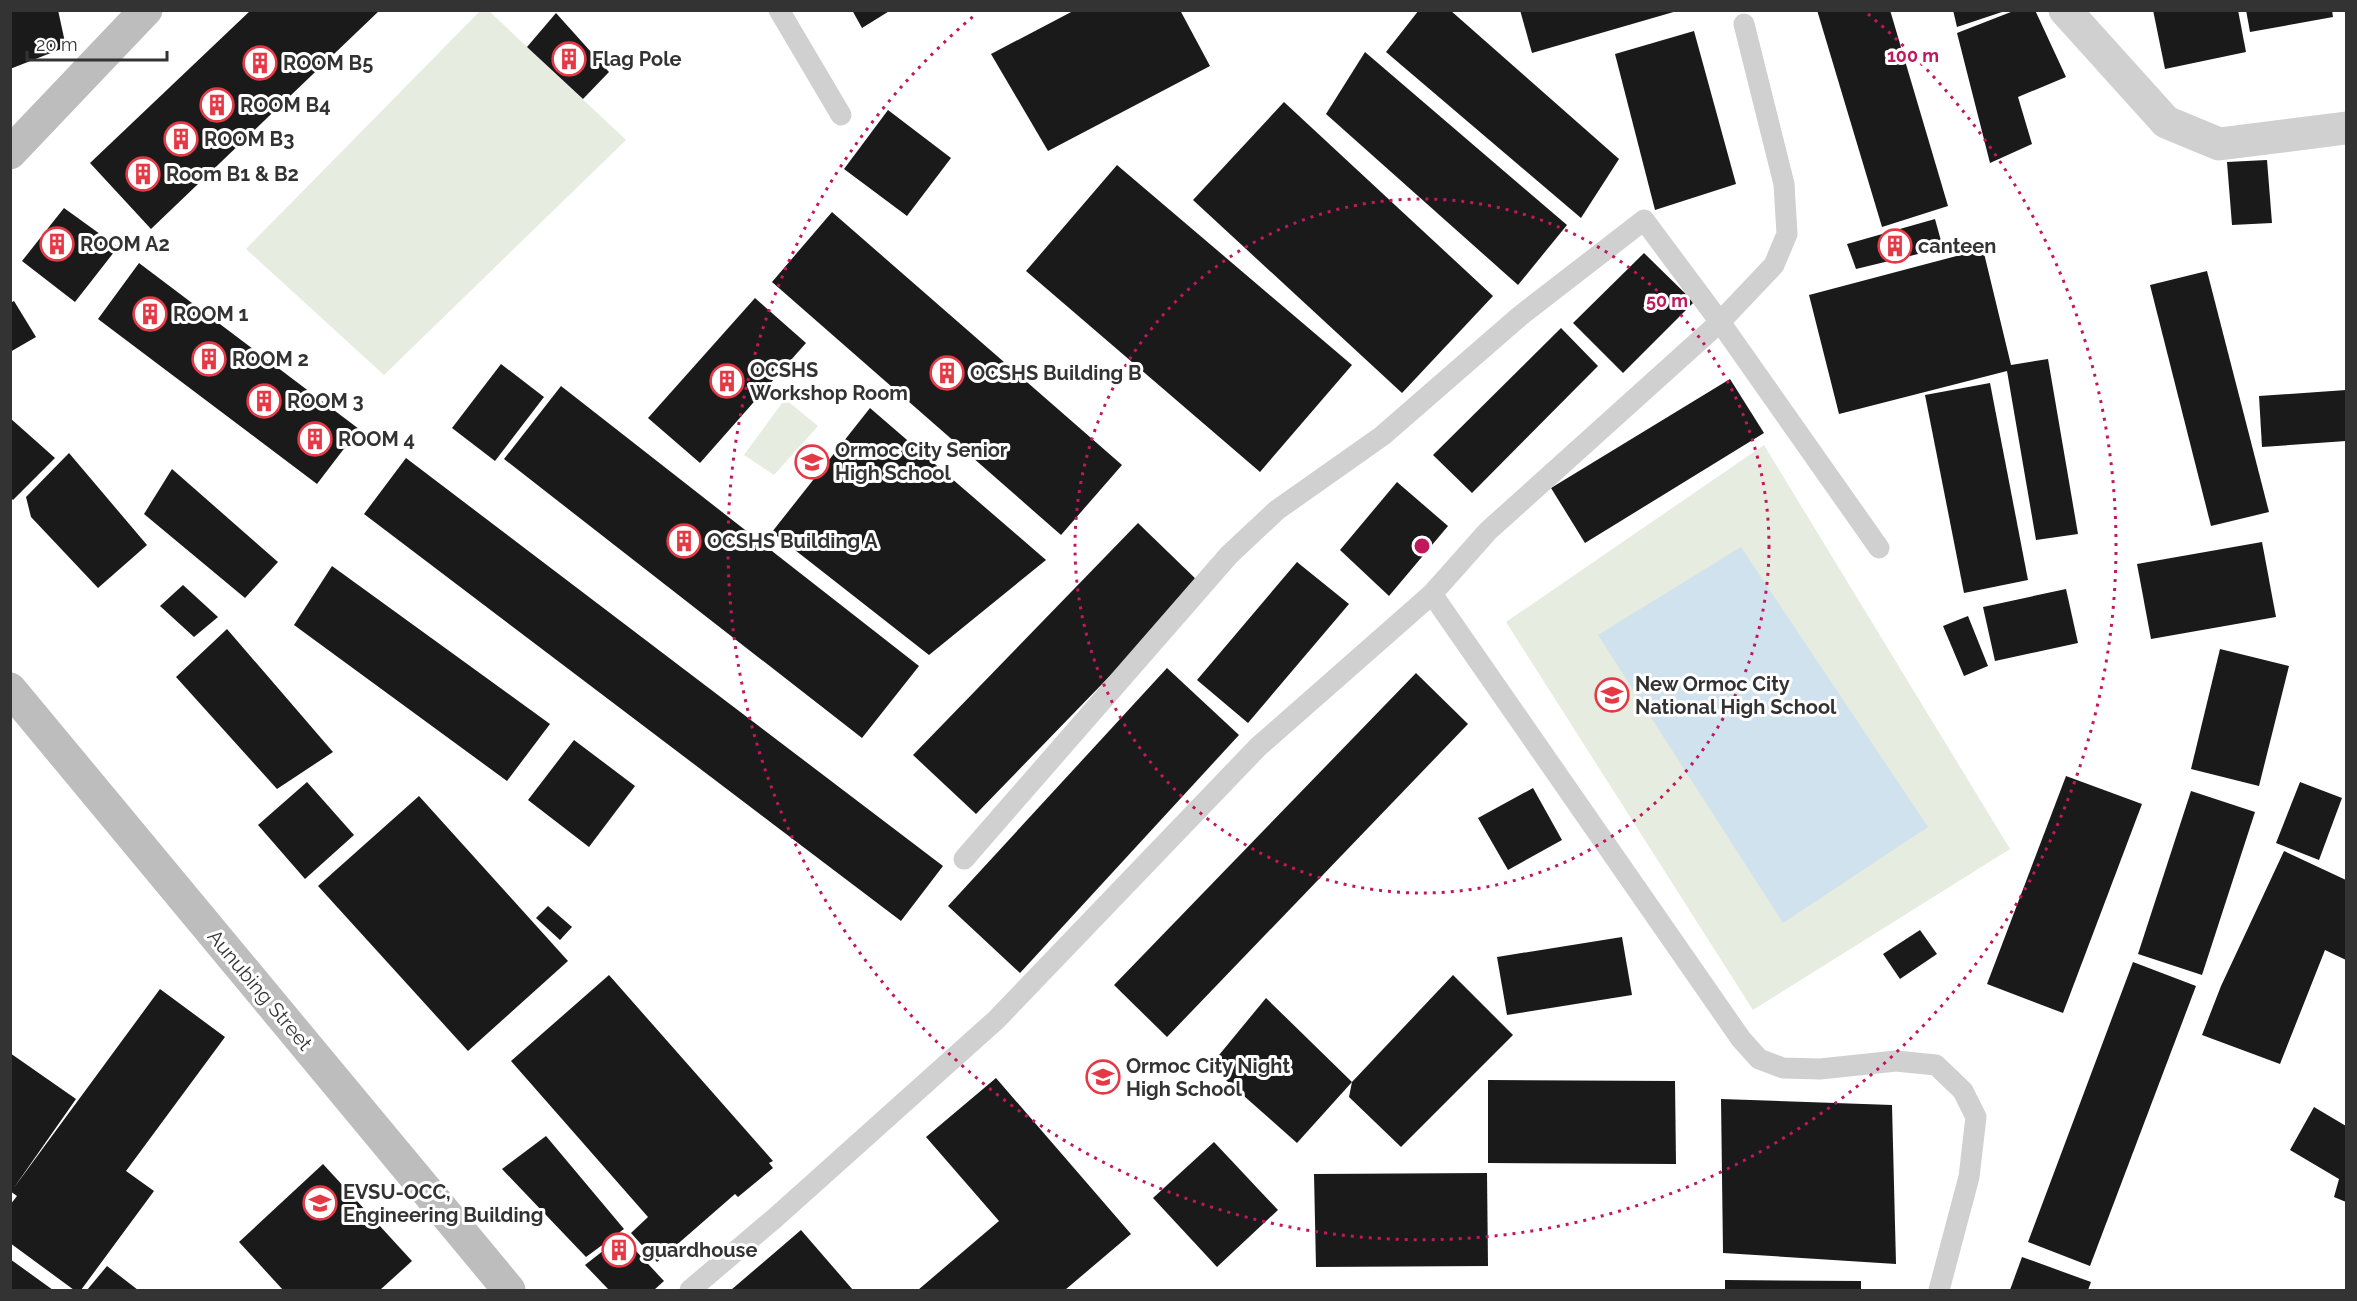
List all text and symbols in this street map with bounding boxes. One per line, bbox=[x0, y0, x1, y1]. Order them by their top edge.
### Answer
scale bar bbox=[27, 24, 166, 62]
text: 20 m bbox=[36, 34, 78, 55]
building icon: Flag Pole bbox=[551, 41, 587, 77]
building icon: ROOM B5 bbox=[242, 45, 278, 81]
text: 100 m bbox=[1887, 45, 1939, 66]
place label: Flag Pole bbox=[592, 47, 681, 71]
place label: ROOM B5 bbox=[283, 51, 373, 75]
building icon: ROOM B4 bbox=[199, 87, 235, 123]
place label: ROOM B4 bbox=[240, 93, 331, 117]
building icon: ROOM B3 bbox=[163, 121, 199, 157]
place label: ROOM B3 bbox=[204, 127, 294, 151]
building icon: Room B1 & B2 bbox=[125, 156, 161, 192]
place label: Room B1 & B2 bbox=[166, 162, 299, 186]
building icon: ROOM A2 bbox=[39, 226, 75, 262]
building icon: canteen bbox=[1877, 228, 1913, 264]
place label: ROOM A2 bbox=[80, 232, 170, 256]
place label: canteen bbox=[1918, 234, 1996, 258]
text: 50 m bbox=[1646, 290, 1688, 311]
building icon: ROOM 1 bbox=[132, 296, 168, 332]
place label: ROOM 1 bbox=[173, 302, 249, 326]
building icon: ROOM 2 bbox=[191, 341, 227, 377]
place label: ROOM 2 bbox=[232, 347, 309, 371]
building icon: OCSHS Building B bbox=[929, 355, 965, 391]
place label: OCSHS Workshop Room bbox=[750, 358, 908, 405]
place label: OCSHS Building B bbox=[970, 361, 1142, 385]
building icon: OCSHS Workshop Room bbox=[709, 363, 745, 399]
building icon: ROOM 3 bbox=[246, 383, 282, 419]
place label: ROOM 3 bbox=[287, 389, 364, 413]
building icon: ROOM 4 bbox=[297, 421, 333, 457]
place label: ROOM 4 bbox=[338, 427, 415, 451]
place label: Ormoc City Senior High School bbox=[835, 438, 1008, 485]
school or university icon: Ormoc City Senior High School bbox=[794, 444, 830, 480]
building icon: OCSHS Building A bbox=[666, 523, 702, 559]
place label: OCSHS Building A bbox=[707, 529, 878, 553]
centre of rings bbox=[1412, 536, 1432, 556]
place label: New Ormoc City National High School bbox=[1635, 672, 1837, 719]
school or university icon: New Ormoc City National High School bbox=[1594, 677, 1630, 713]
street label: Aunubing Street bbox=[203, 925, 318, 1055]
place label: Ormoc City Night High School bbox=[1126, 1054, 1290, 1101]
school or university icon: Ormoc City Night High School bbox=[1085, 1059, 1121, 1095]
place label: EVSU-OCC, Engineering Building bbox=[343, 1180, 543, 1227]
school or university icon: EVSU-OCC, Engineering Building bbox=[302, 1185, 338, 1221]
building icon: guardhouse bbox=[601, 1232, 637, 1268]
place label: guardhouse bbox=[642, 1238, 758, 1262]

